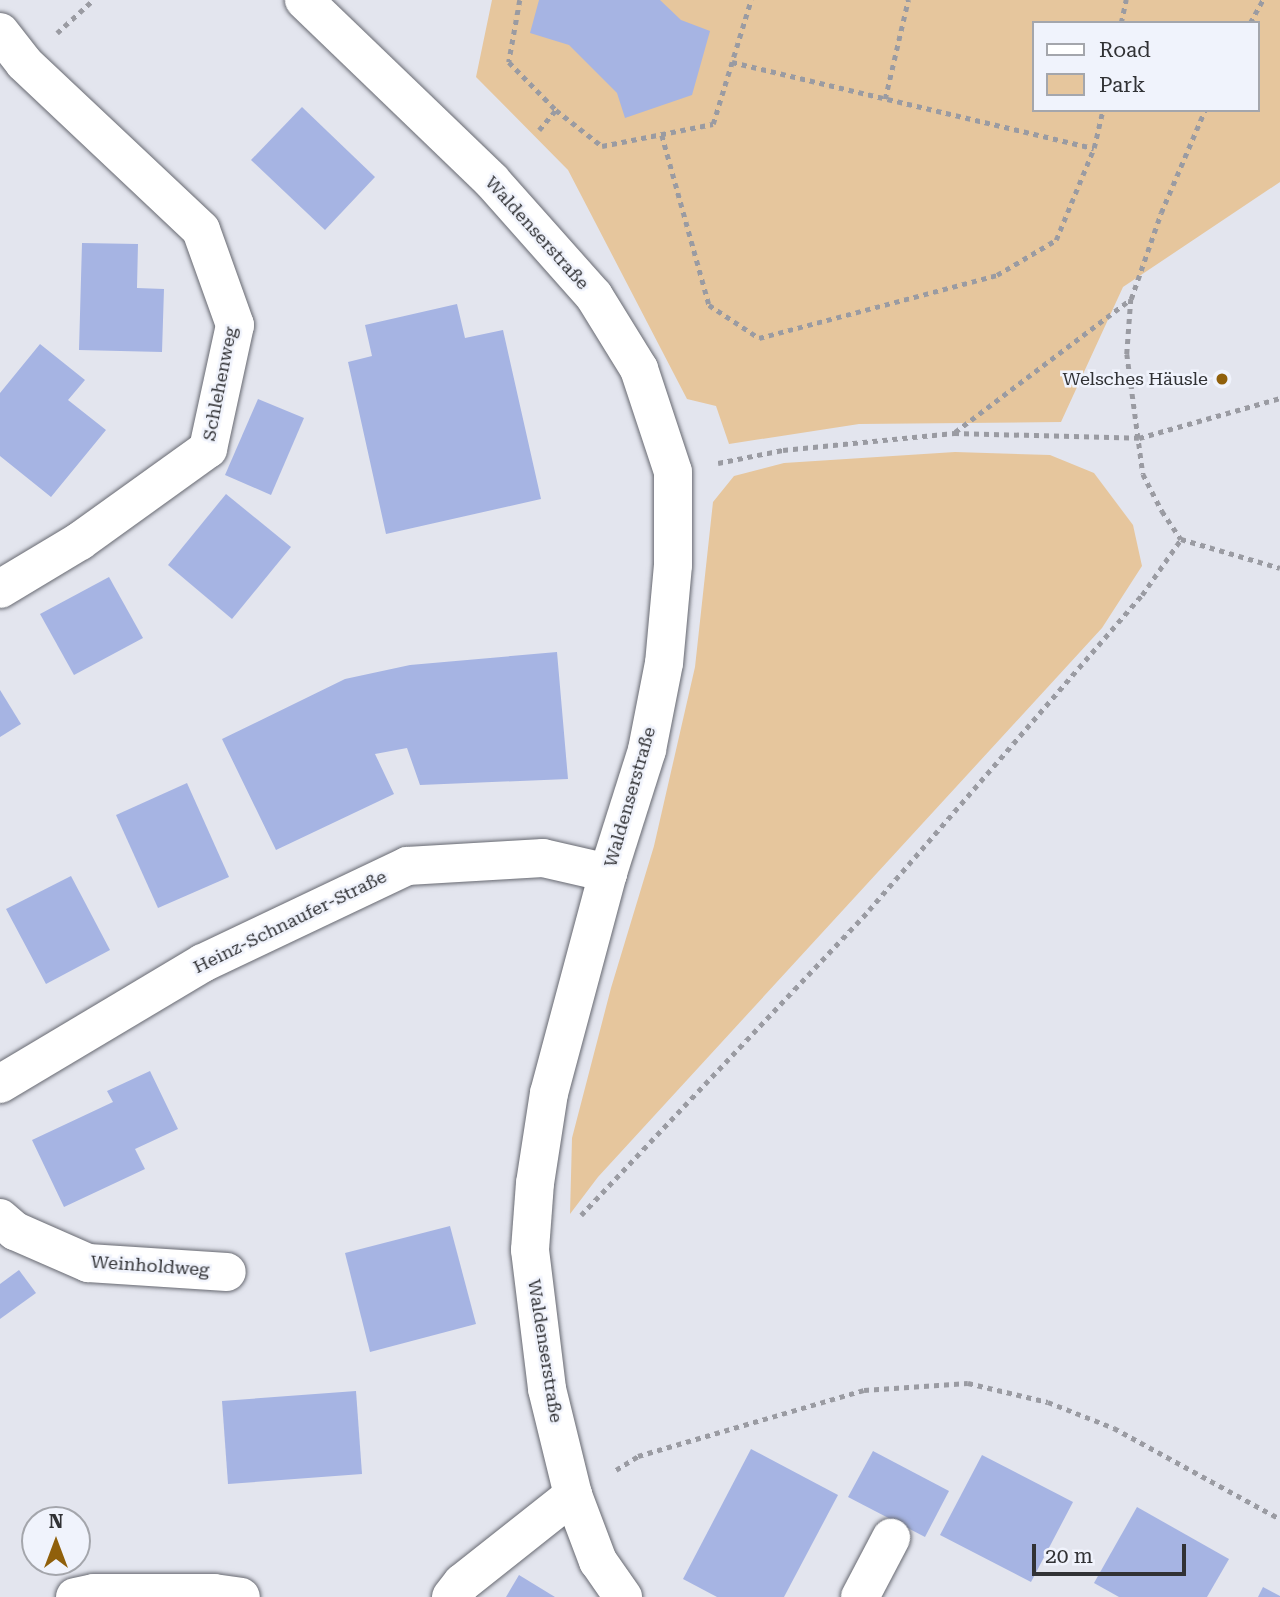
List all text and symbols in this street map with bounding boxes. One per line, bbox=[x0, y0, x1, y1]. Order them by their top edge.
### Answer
legend bbox=[1032, 21, 1259, 112]
text: Road bbox=[1099, 38, 1151, 62]
text: Park bbox=[1099, 73, 1145, 97]
street label: Waldenserstraße bbox=[480, 172, 594, 294]
street label: Schlehenweg bbox=[198, 325, 242, 443]
place label: Welsches Häusle bbox=[1062, 368, 1208, 390]
marker: Welsches Häusle bbox=[1214, 371, 1230, 387]
street label: Waldenserstraße bbox=[600, 724, 660, 870]
street label: Heinz-Schnaufer-Straße bbox=[190, 866, 390, 978]
street label: Weinholdweg bbox=[90, 1251, 210, 1281]
street label: Waldenserstraße bbox=[523, 1278, 567, 1424]
north arrow bbox=[21, 1506, 91, 1576]
text: N bbox=[49, 1510, 63, 1533]
scale bar bbox=[1035, 1530, 1189, 1574]
text: 20 m bbox=[1045, 1544, 1093, 1568]

